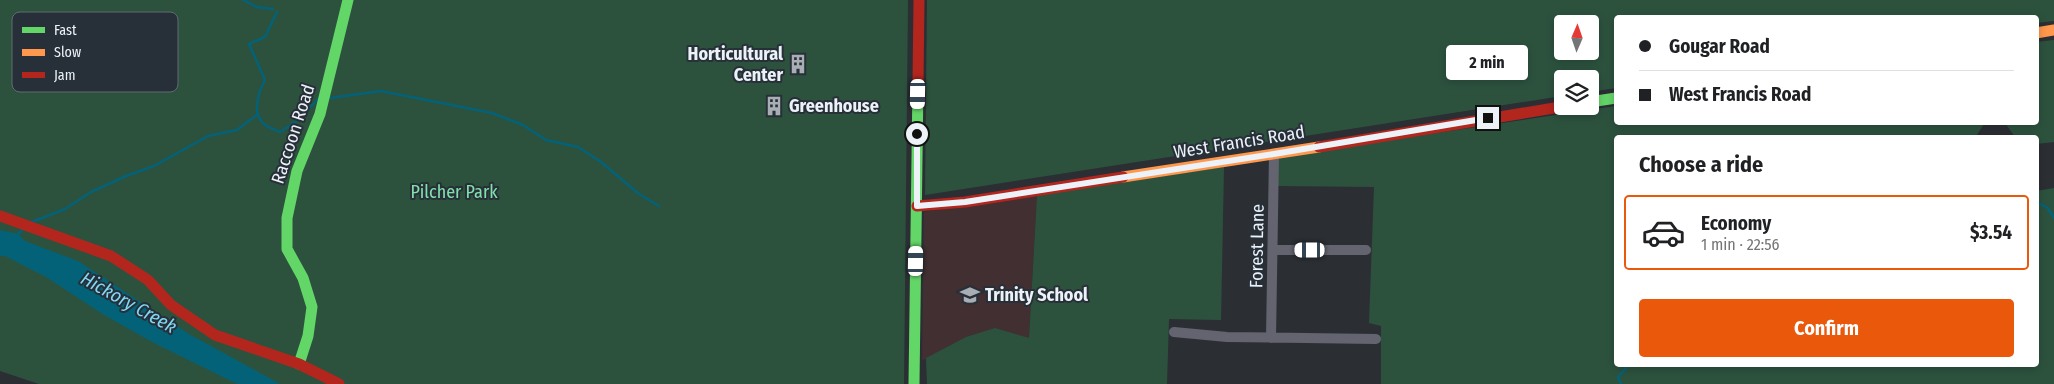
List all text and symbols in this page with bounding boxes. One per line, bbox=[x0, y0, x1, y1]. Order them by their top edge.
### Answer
legend bbox=[12, 12, 178, 92]
north arrow bbox=[1554, 15, 1599, 60]
map controls bbox=[1554, 15, 1599, 115]
text: Fast bbox=[54, 22, 77, 39]
text: Gougar Road bbox=[1669, 35, 1770, 58]
place label: Horticultural Center bbox=[688, 43, 783, 86]
text: Slow bbox=[54, 44, 81, 61]
callout: 2 min bbox=[1447, 46, 1529, 80]
building icon: Horticultural Center bbox=[787, 53, 809, 75]
text: 2 min bbox=[1469, 53, 1505, 72]
text: Jam bbox=[54, 67, 75, 84]
button: layers bbox=[1554, 70, 1599, 115]
car bbox=[910, 79, 925, 109]
street label: Raccoon Road bbox=[267, 82, 319, 186]
text: West Francis Road bbox=[1669, 83, 1811, 106]
building icon: Greenhouse bbox=[763, 95, 785, 117]
place label: Greenhouse bbox=[789, 95, 879, 117]
route end bbox=[1477, 107, 1499, 129]
street label: West Francis Road bbox=[1172, 121, 1306, 163]
route start bbox=[906, 123, 928, 145]
text: Choose a ride bbox=[1639, 151, 1763, 178]
park label: Pilcher Park bbox=[410, 181, 498, 203]
street label: Forest Lane bbox=[1245, 204, 1269, 288]
icon: car bbox=[1641, 210, 1686, 255]
text: Economy bbox=[1701, 212, 1771, 235]
text: $3.54 bbox=[1970, 221, 2012, 244]
text: 1 min · 22:56 bbox=[1701, 235, 1780, 254]
car bbox=[1295, 243, 1325, 258]
car bbox=[908, 246, 923, 276]
water label: Hickory Creek bbox=[77, 267, 181, 338]
school or university icon: Trinity School bbox=[959, 284, 981, 306]
place label: Trinity School bbox=[985, 284, 1088, 306]
button: Confirm bbox=[1639, 299, 2014, 357]

